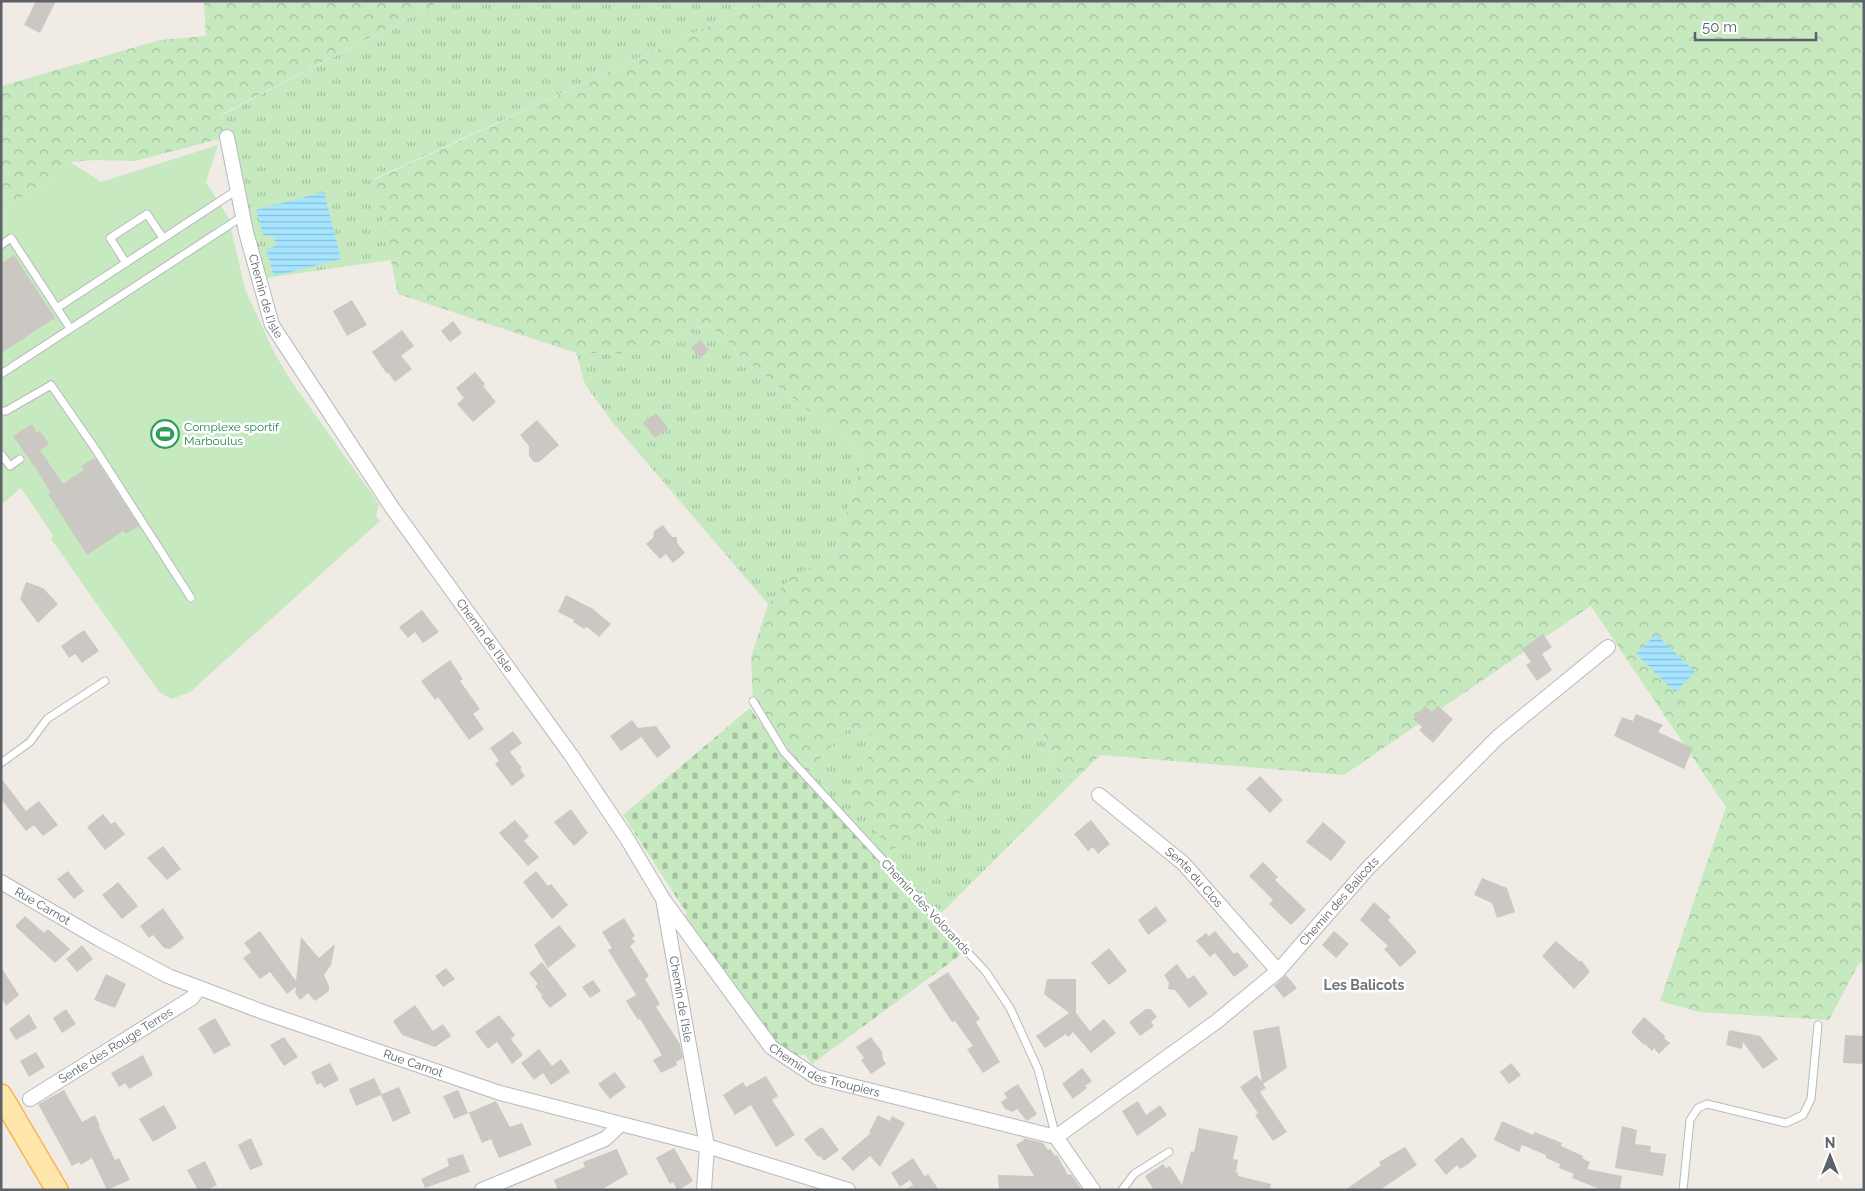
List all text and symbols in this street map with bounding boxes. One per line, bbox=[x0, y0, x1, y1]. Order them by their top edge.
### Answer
scale bar bbox=[1695, 10, 1816, 42]
text: 50 m bbox=[1702, 18, 1737, 36]
street label: Chemin de l’Isle bbox=[246, 253, 286, 341]
sports icon: Complexe sportif Marboulus bbox=[150, 419, 180, 449]
place label: Complexe sportif Marboulus bbox=[184, 420, 280, 448]
street label: Chemin de l’Isle bbox=[453, 596, 516, 675]
street label: Sente du Clos bbox=[1162, 844, 1226, 910]
street label: Chemin des Balicots bbox=[1296, 854, 1382, 948]
street label: Chemin des Volorands bbox=[878, 857, 974, 958]
street label: Rue Carnot bbox=[12, 884, 73, 928]
street label: Chemin de l’Isle bbox=[666, 955, 695, 1043]
district label: Les Balicots bbox=[1324, 977, 1405, 993]
street label: Sente des Rouge Terres bbox=[56, 1005, 176, 1086]
street label: Chemin des Troupiers bbox=[766, 1041, 882, 1100]
street label: Rue Carnot bbox=[382, 1047, 445, 1080]
north arrow bbox=[1805, 1131, 1855, 1181]
text: N bbox=[1825, 1135, 1835, 1151]

